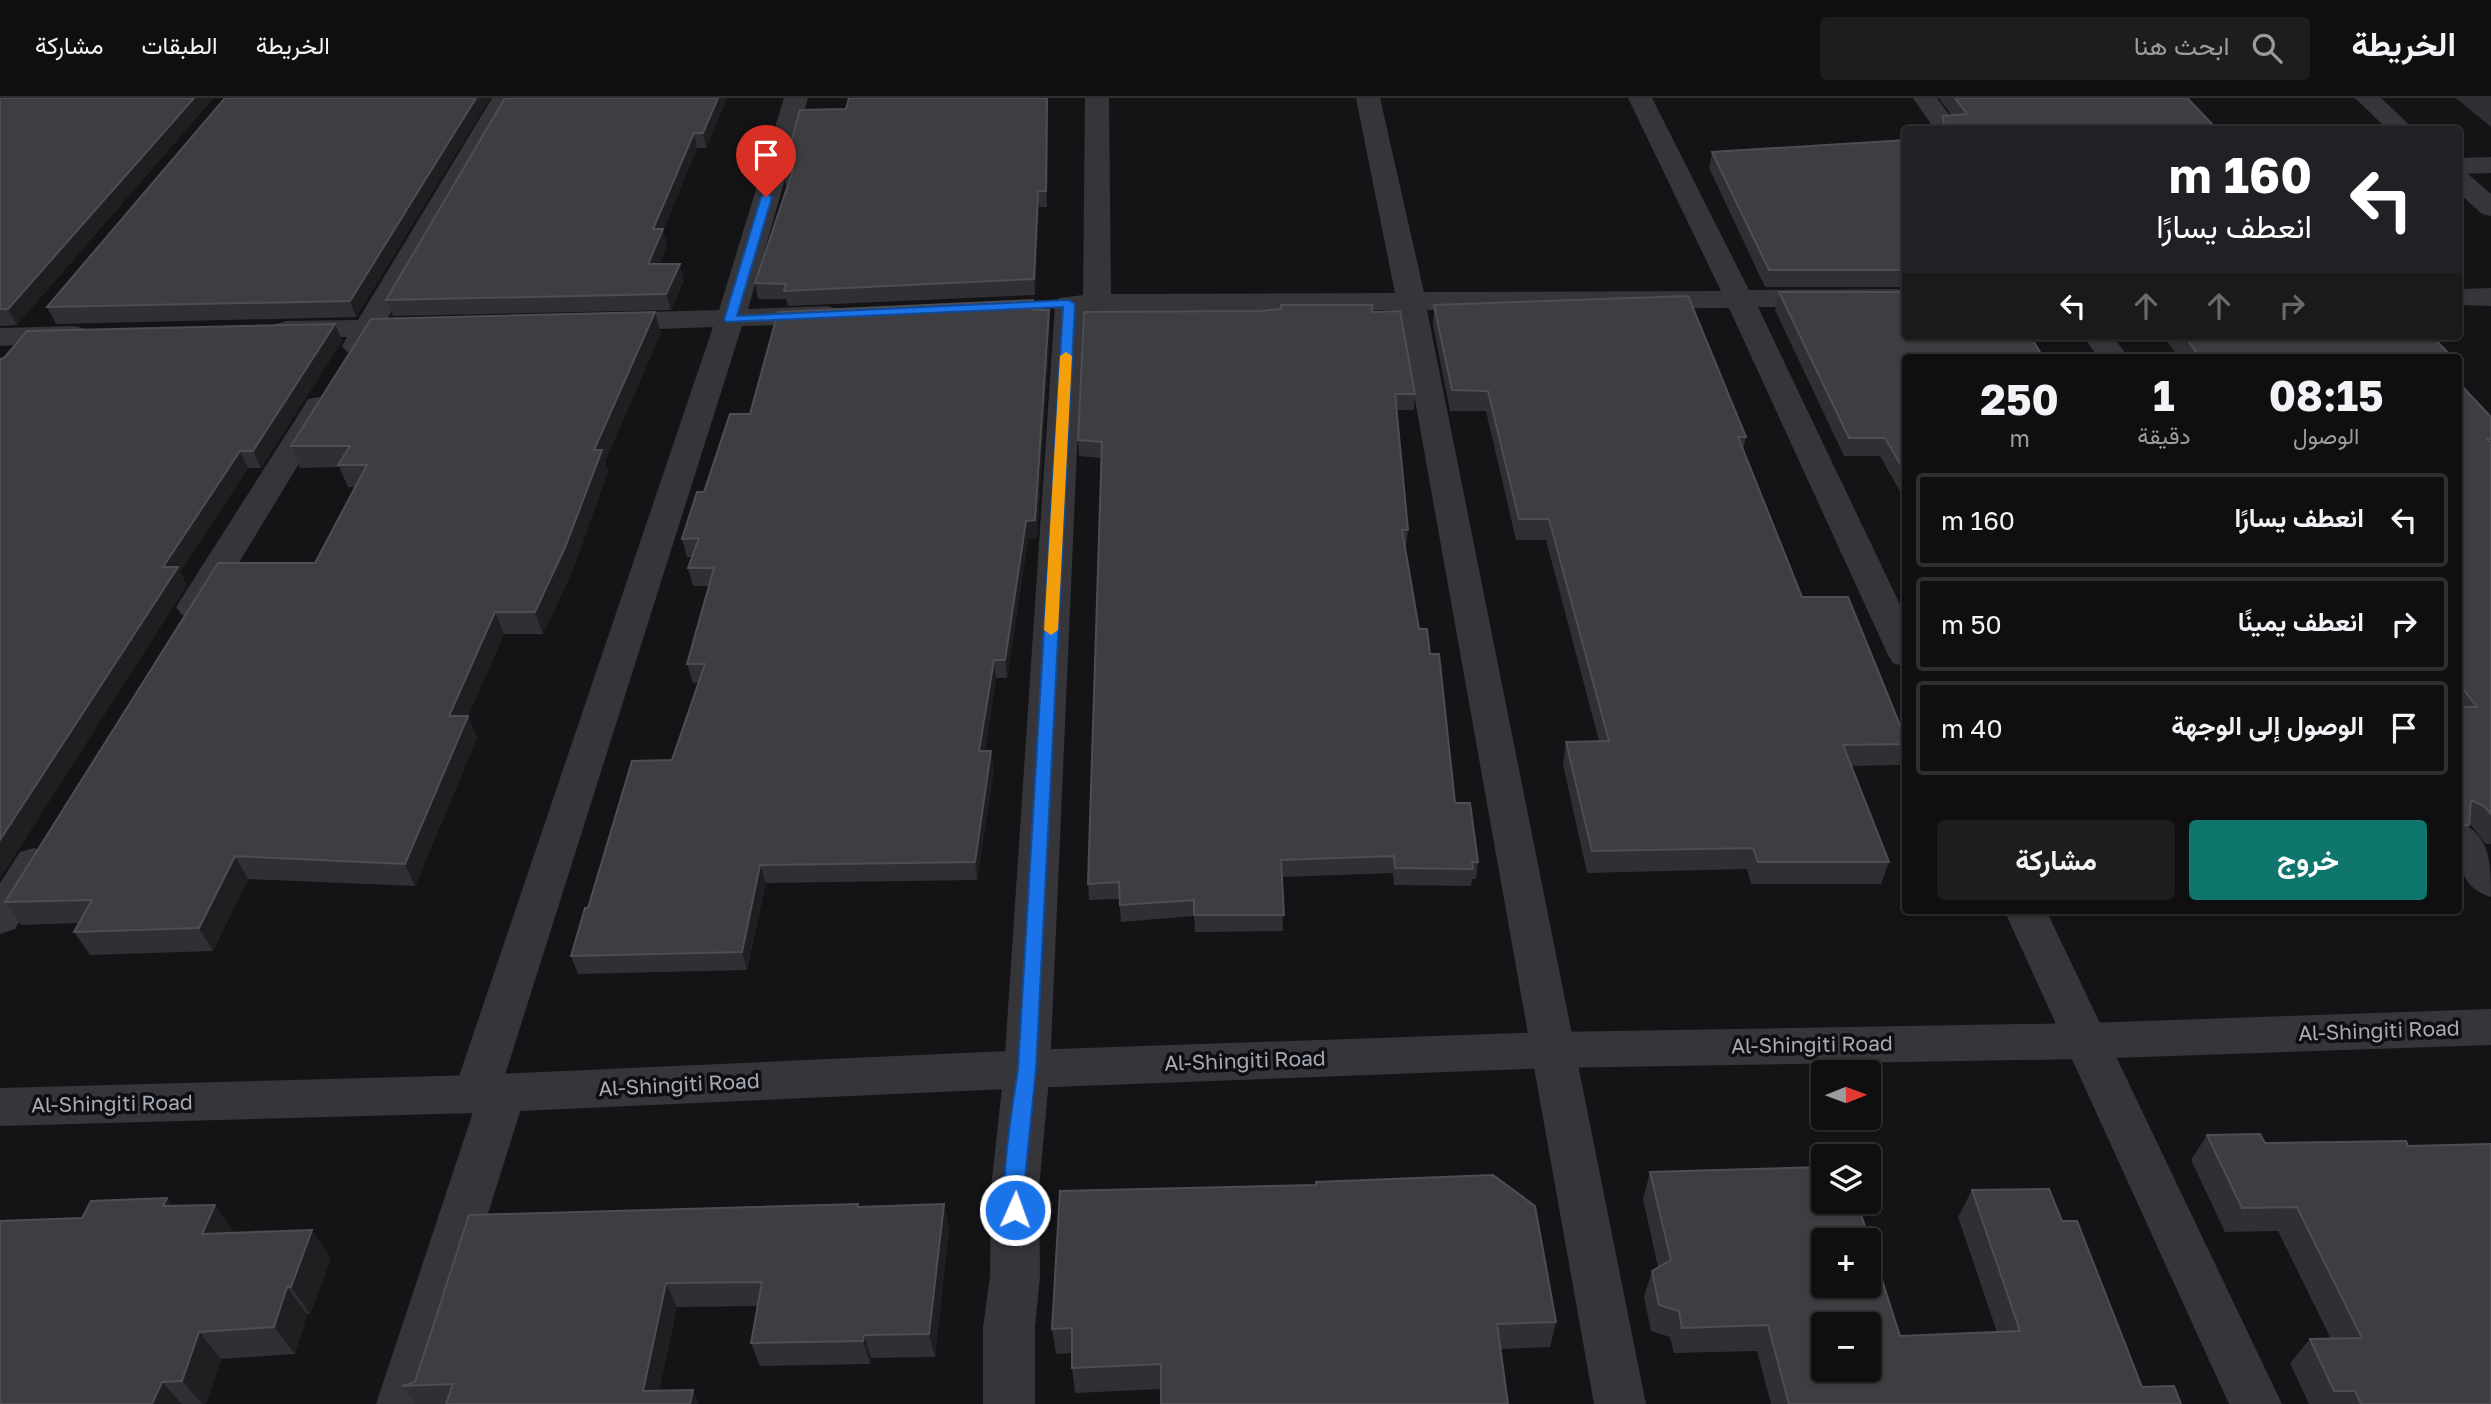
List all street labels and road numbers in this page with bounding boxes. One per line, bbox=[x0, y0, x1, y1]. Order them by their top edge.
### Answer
street label: Al-Shingiti Road bbox=[2298, 1014, 2460, 1046]
street label: Al-Shingiti Road bbox=[1731, 1030, 1893, 1058]
street label: Al-Shingiti Road bbox=[1164, 1044, 1326, 1076]
street label: Al-Shingiti Road bbox=[598, 1067, 760, 1101]
street label: Al-Shingiti Road bbox=[31, 1089, 193, 1117]

